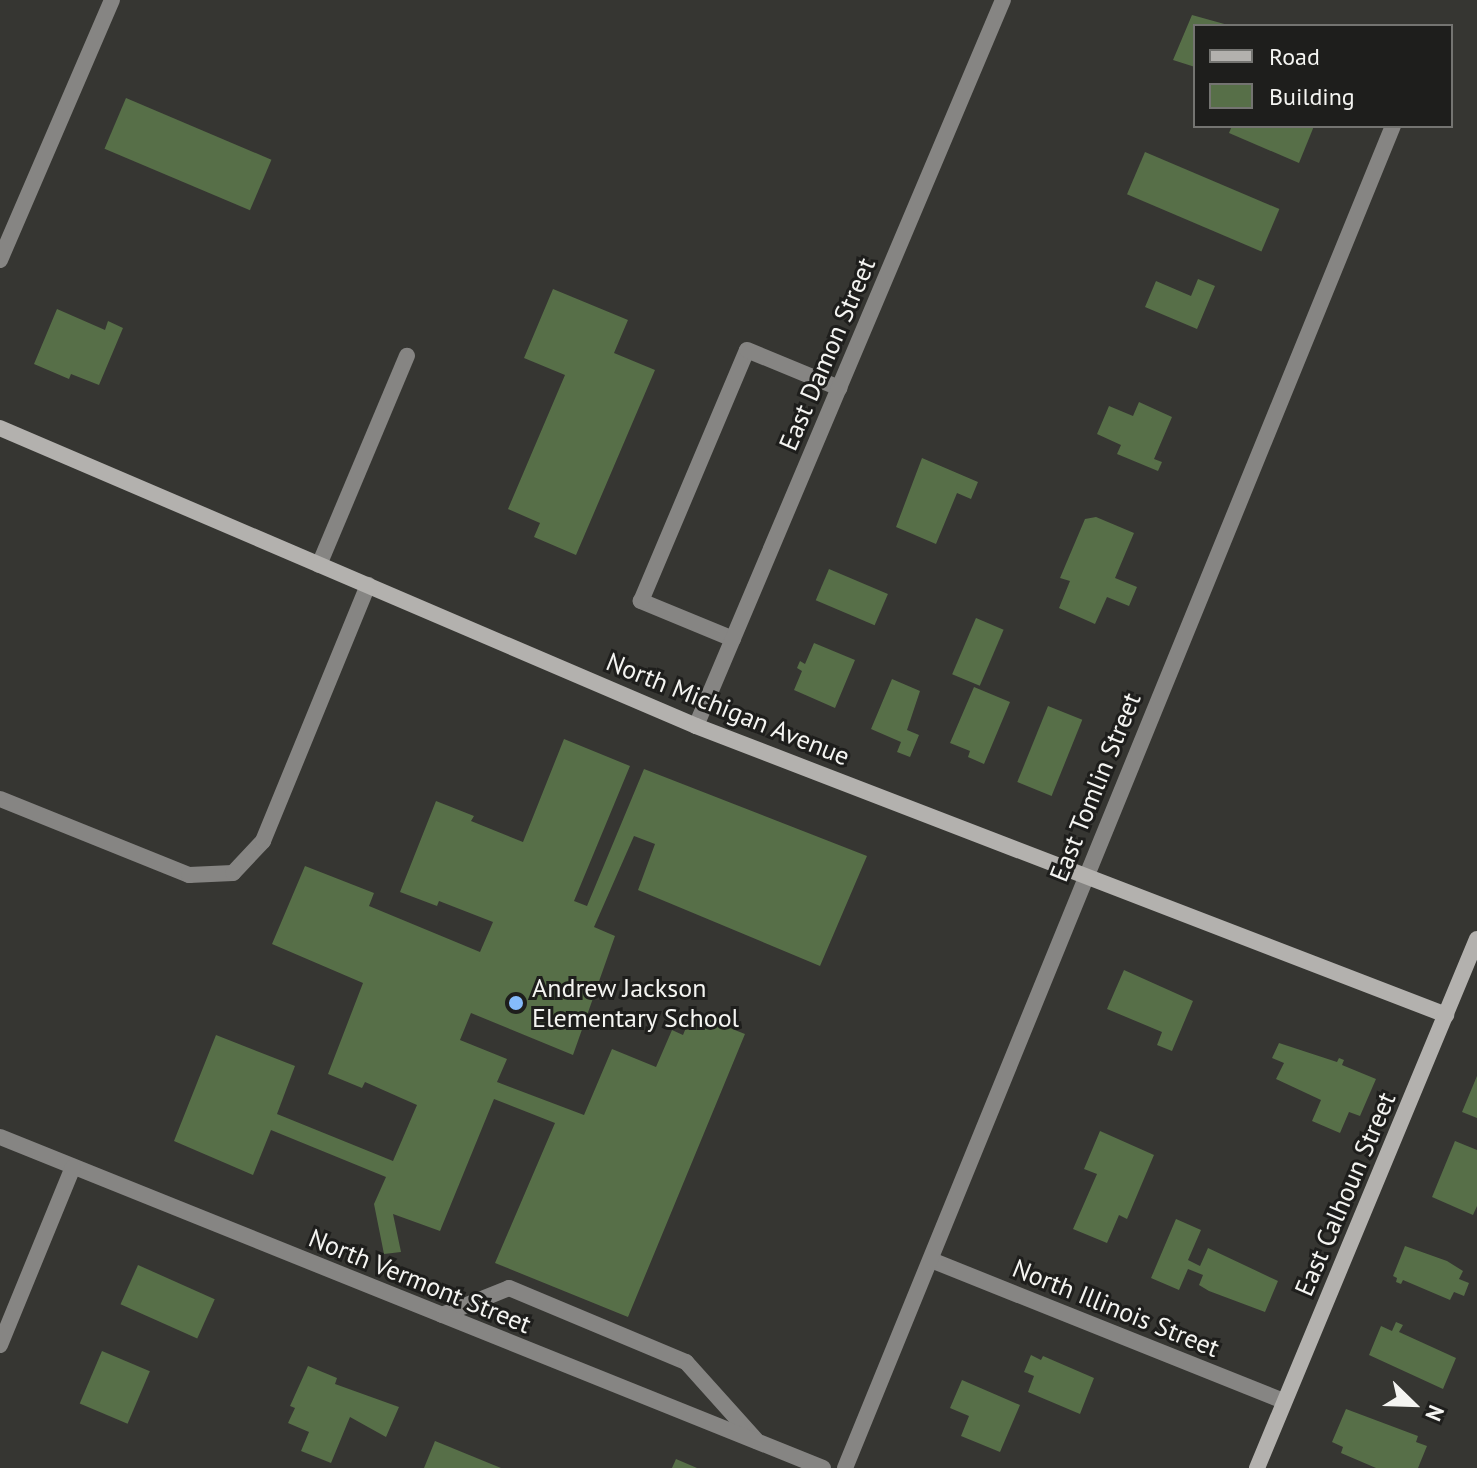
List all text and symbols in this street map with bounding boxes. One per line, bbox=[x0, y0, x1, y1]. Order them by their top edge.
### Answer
legend bbox=[1193, 24, 1453, 128]
text: Road bbox=[1269, 41, 1320, 72]
text: Building bbox=[1269, 81, 1355, 112]
street label: East Damon Street bbox=[772, 253, 882, 455]
street label: North Michigan Avenue bbox=[601, 646, 855, 772]
street label: East Tomlin Street bbox=[1043, 688, 1147, 886]
place label: Andrew Jackson Elementary School bbox=[532, 972, 740, 1034]
marker: Andrew Jackson Elementary School bbox=[507, 994, 525, 1012]
street label: East Calhoun Street bbox=[1288, 1087, 1402, 1301]
street label: North Vermont Street bbox=[304, 1222, 536, 1340]
street label: North Illinois Street bbox=[1008, 1252, 1224, 1364]
north arrow bbox=[1373, 1364, 1453, 1444]
text: N bbox=[1419, 1401, 1451, 1426]

